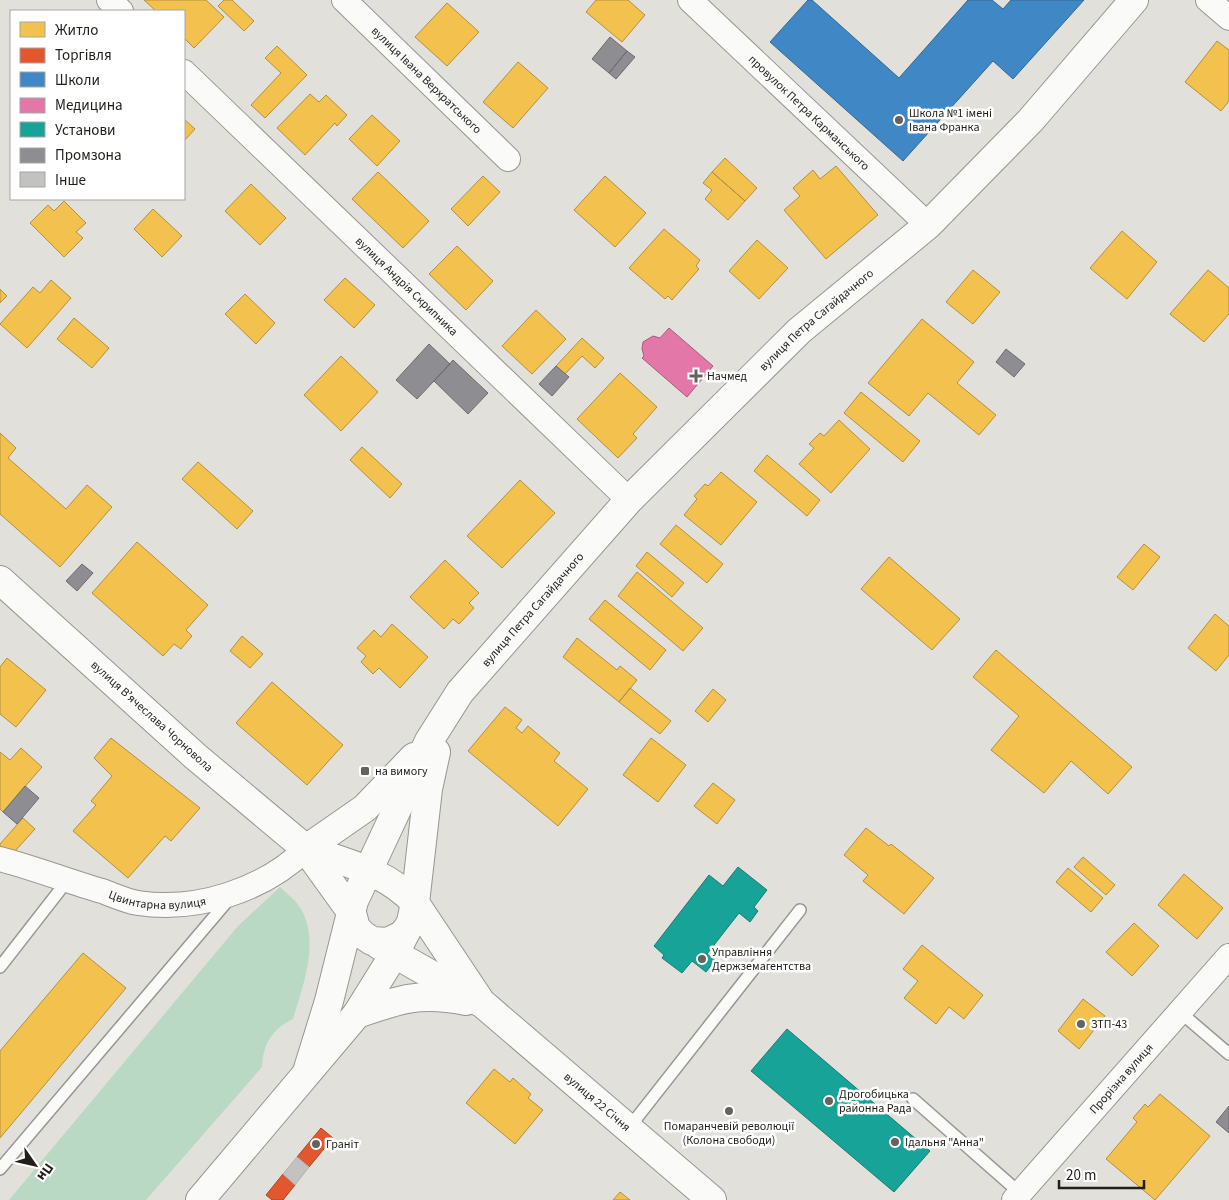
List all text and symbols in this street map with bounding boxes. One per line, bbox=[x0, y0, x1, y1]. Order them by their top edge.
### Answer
legend bbox=[10, 10, 185, 200]
text: Житло bbox=[55, 20, 98, 41]
street label: вулиця Івана Верхратського bbox=[367, 23, 485, 138]
text: Торгівля bbox=[55, 45, 112, 66]
street label: провулок Петра Карманського bbox=[744, 51, 873, 175]
text: Школи bbox=[55, 70, 100, 91]
text: Медицина bbox=[55, 95, 123, 116]
place label: Школа №1 імені Івана Франка bbox=[909, 105, 992, 136]
marker: Школа №1 імені Івана Франка bbox=[893, 114, 905, 126]
text: Установи bbox=[55, 120, 116, 141]
text: Промзона bbox=[55, 145, 122, 166]
text: Інше bbox=[55, 170, 86, 191]
street label: вулиця Андрія Скрипника bbox=[351, 233, 461, 340]
street label: вулиця Петра Сагайдачного bbox=[756, 265, 877, 375]
place label: Начмед bbox=[707, 368, 748, 385]
marker: Начмед bbox=[689, 369, 703, 383]
street label: вулиця Петра Сагайдачного bbox=[478, 549, 588, 671]
street label: вулиця Вʼячеслава Чорновола bbox=[87, 657, 216, 776]
place label: на вимогу bbox=[375, 763, 428, 780]
marker: на вимогу bbox=[359, 765, 371, 777]
street label: Цвинтарна вулиця bbox=[106, 886, 208, 914]
place label: Управління Держземагентства bbox=[712, 944, 811, 975]
marker: Управління Держземагентства bbox=[696, 953, 708, 965]
place label: ЗТП-43 bbox=[1091, 1016, 1127, 1033]
marker: ЗТП-43 bbox=[1075, 1018, 1087, 1030]
street label: Прорізна вулиця bbox=[1086, 1040, 1157, 1118]
street label: вулиця 22 Січня bbox=[560, 1069, 634, 1136]
place label: Дрогобицька районна Рада bbox=[839, 1086, 912, 1117]
marker: Дрогобицька районна Рада bbox=[823, 1095, 835, 1107]
marker: Помаранчевій революції (Колона свободи) bbox=[723, 1105, 735, 1117]
place label: Помаранчевій революції (Колона свободи) bbox=[664, 1118, 794, 1149]
place label: Ідальня "Анна" bbox=[905, 1134, 984, 1151]
place label: Граніт bbox=[326, 1136, 360, 1153]
marker: Ідальня "Анна" bbox=[889, 1136, 901, 1148]
marker: Граніт bbox=[310, 1138, 322, 1150]
north arrow bbox=[10, 1140, 60, 1190]
scale bar bbox=[1059, 1158, 1144, 1190]
text: Пн bbox=[32, 1159, 58, 1185]
text: 20 m bbox=[1066, 1165, 1096, 1186]

